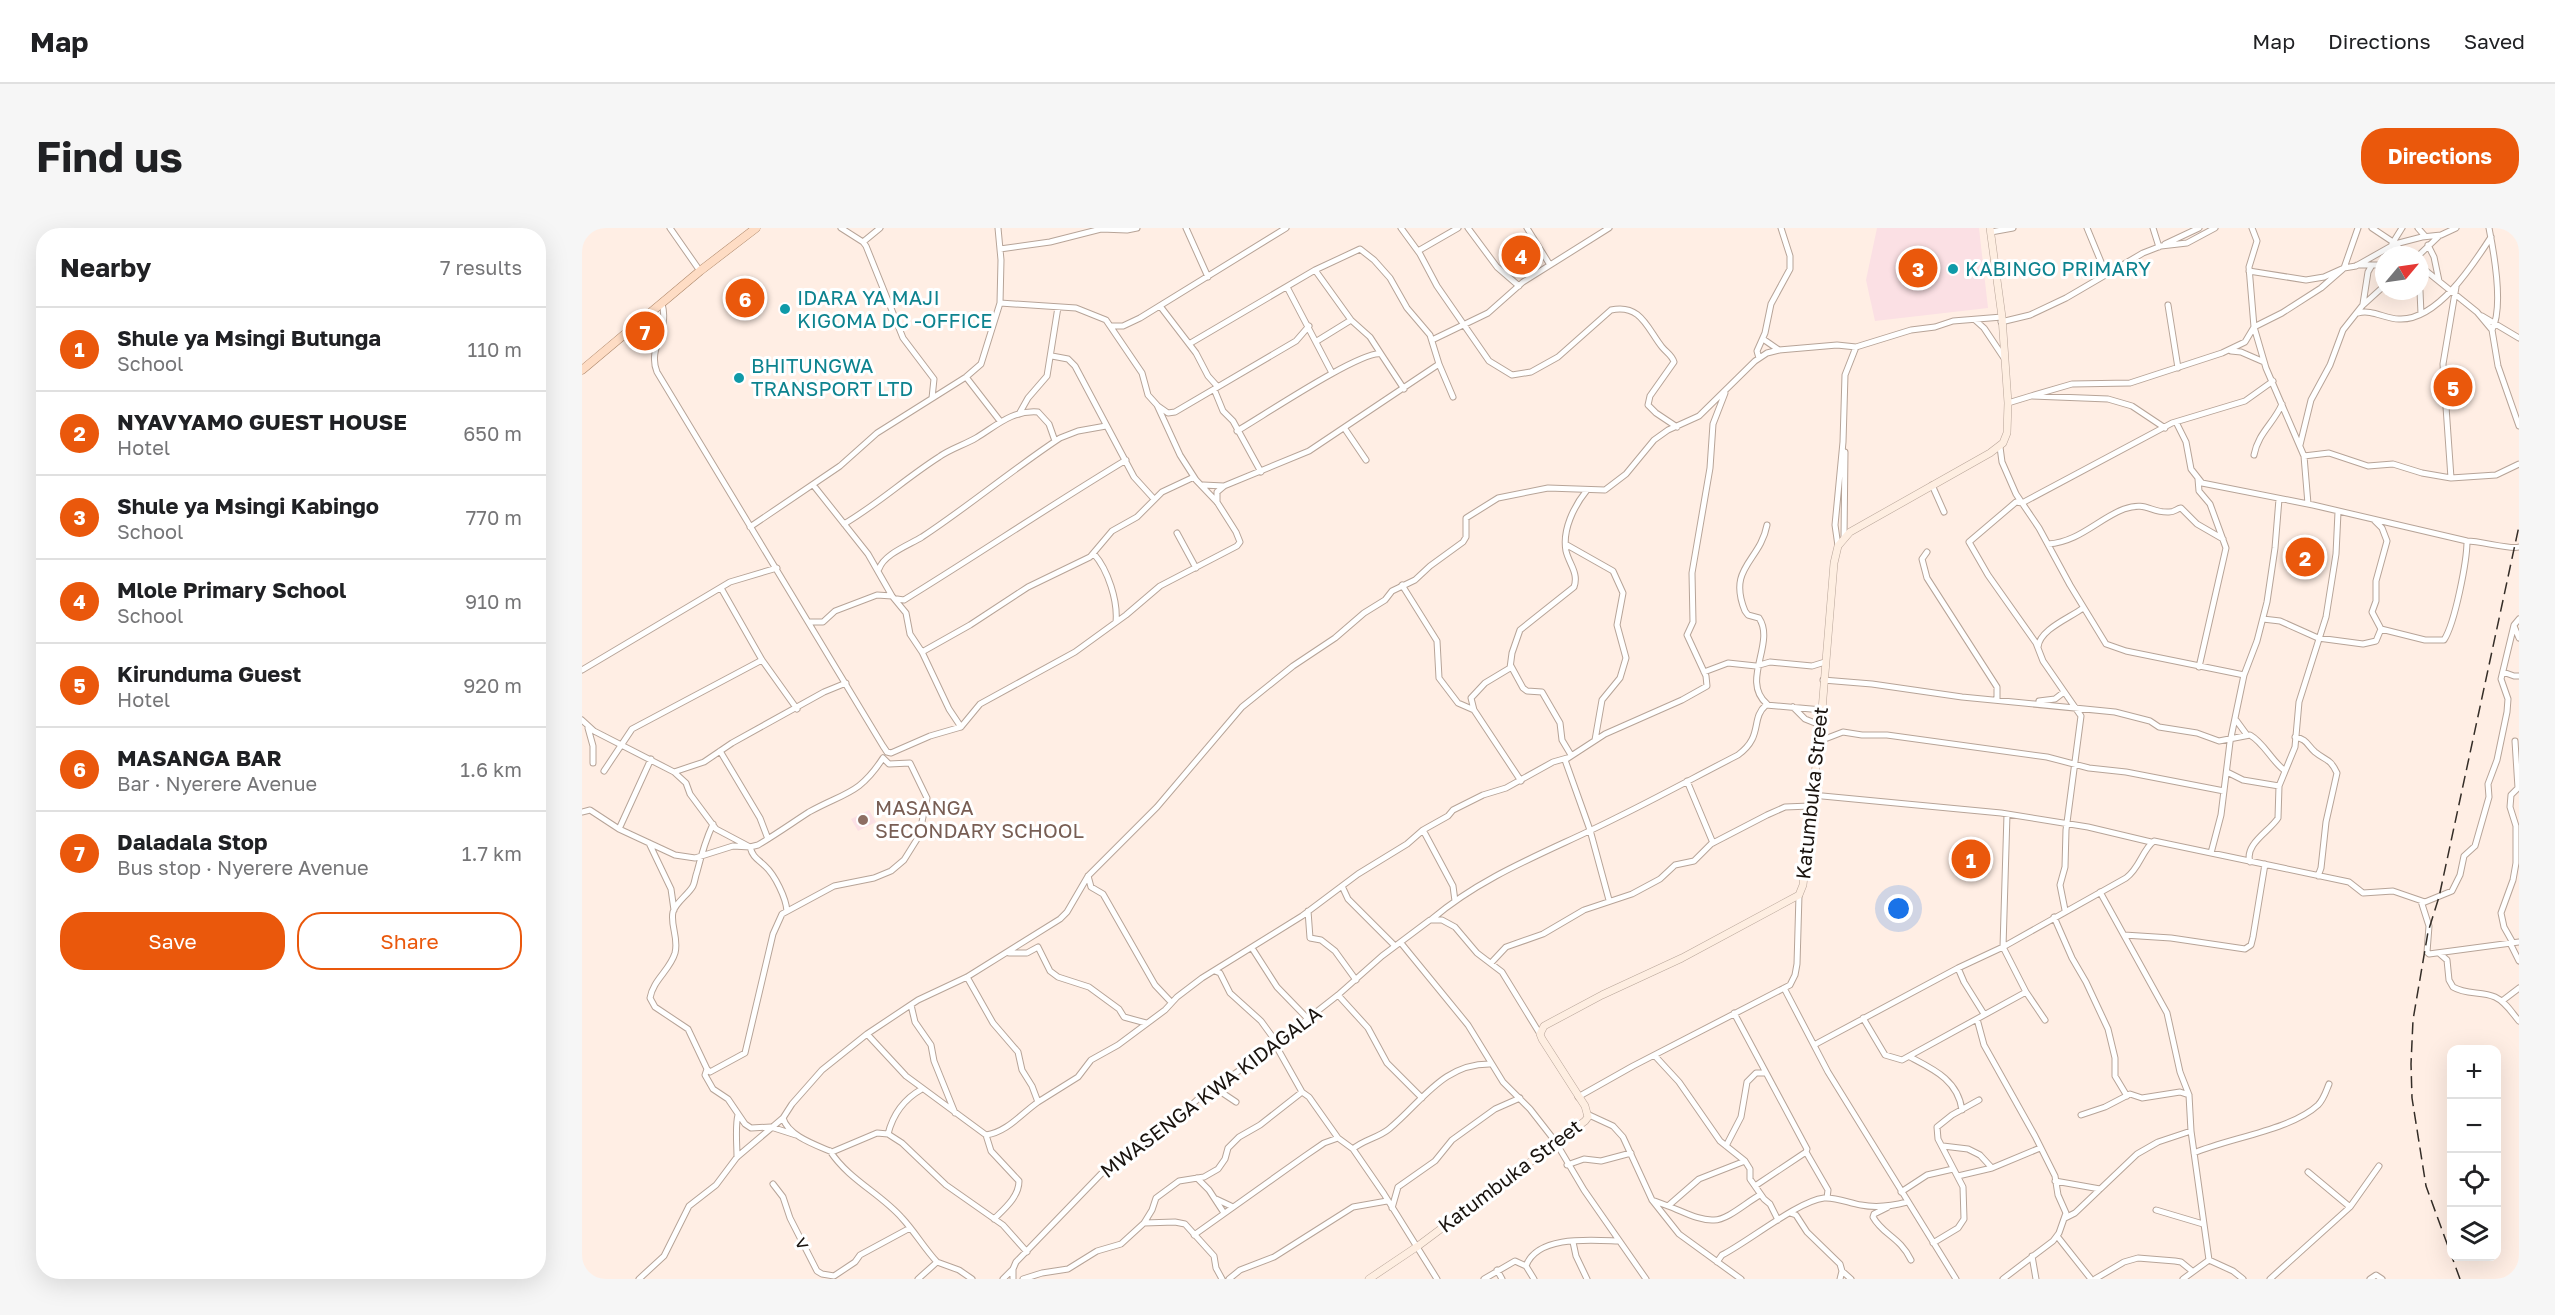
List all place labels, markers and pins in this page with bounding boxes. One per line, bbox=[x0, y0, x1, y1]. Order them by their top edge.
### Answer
pin: 4 bbox=[1502, 232, 1540, 278]
pin: 3 bbox=[1898, 246, 1938, 291]
place label: KABINGO PRIMARY bbox=[1965, 256, 2151, 280]
marker: KABINGO PRIMARY bbox=[1946, 262, 1960, 276]
pin: 6 bbox=[726, 276, 764, 320]
place label: IDARA YA MAJI KIGOMA DC -OFFICE bbox=[797, 285, 992, 332]
marker: IDARA YA MAJI KIGOMA DC -OFFICE bbox=[778, 302, 792, 316]
pin: 7 bbox=[626, 308, 664, 354]
place label: BHITUNGWA TRANSPORT LTD bbox=[751, 353, 913, 400]
pin: 5 bbox=[2434, 364, 2472, 410]
marker: BHITUNGWA TRANSPORT LTD bbox=[732, 371, 746, 385]
pin: 2 bbox=[2286, 534, 2324, 580]
place label: MASANGA SECONDARY SCHOOL bbox=[875, 795, 1084, 842]
marker: MASANGA SECONDARY SCHOOL bbox=[856, 813, 870, 827]
pin: 1 bbox=[1952, 836, 1990, 882]

